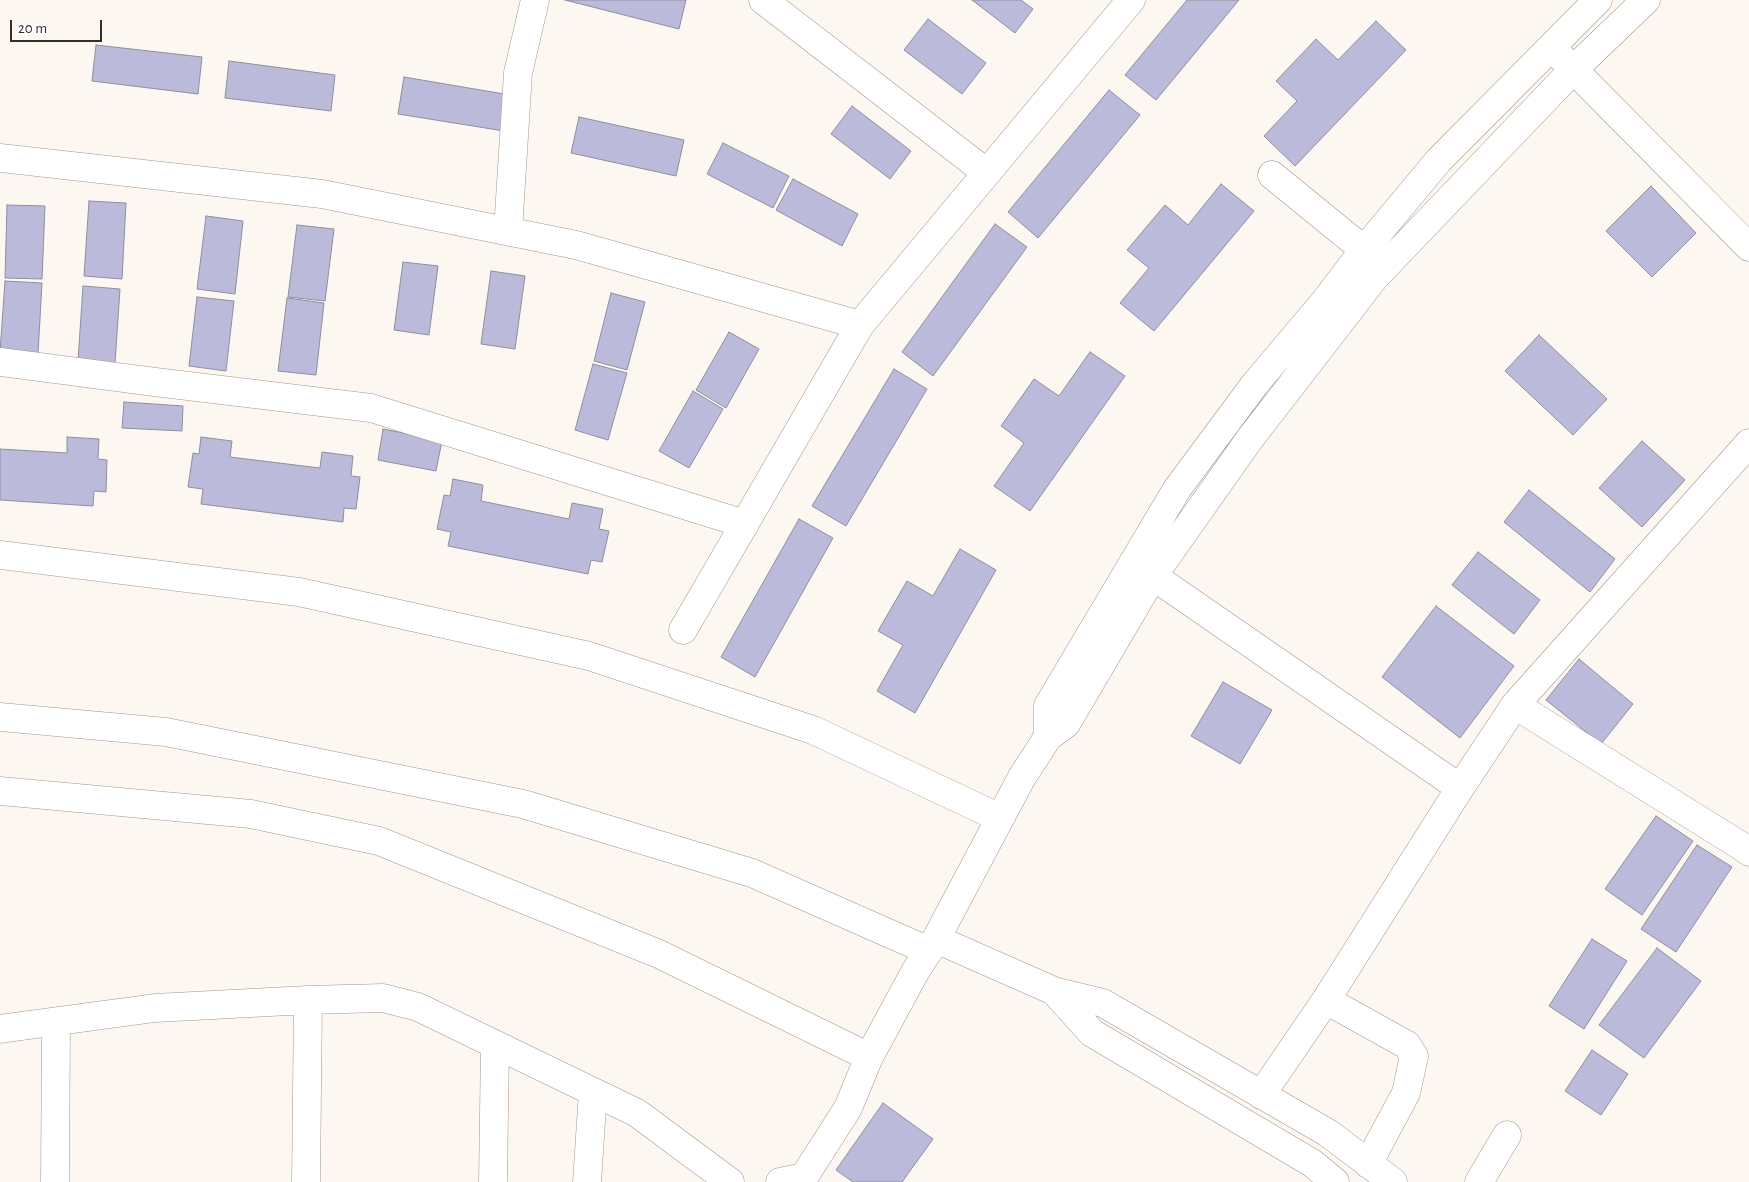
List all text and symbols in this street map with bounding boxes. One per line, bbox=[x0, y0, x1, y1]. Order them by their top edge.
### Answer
scale bar bbox=[12, 10, 105, 42]
text: 20 m bbox=[18, 21, 47, 36]

